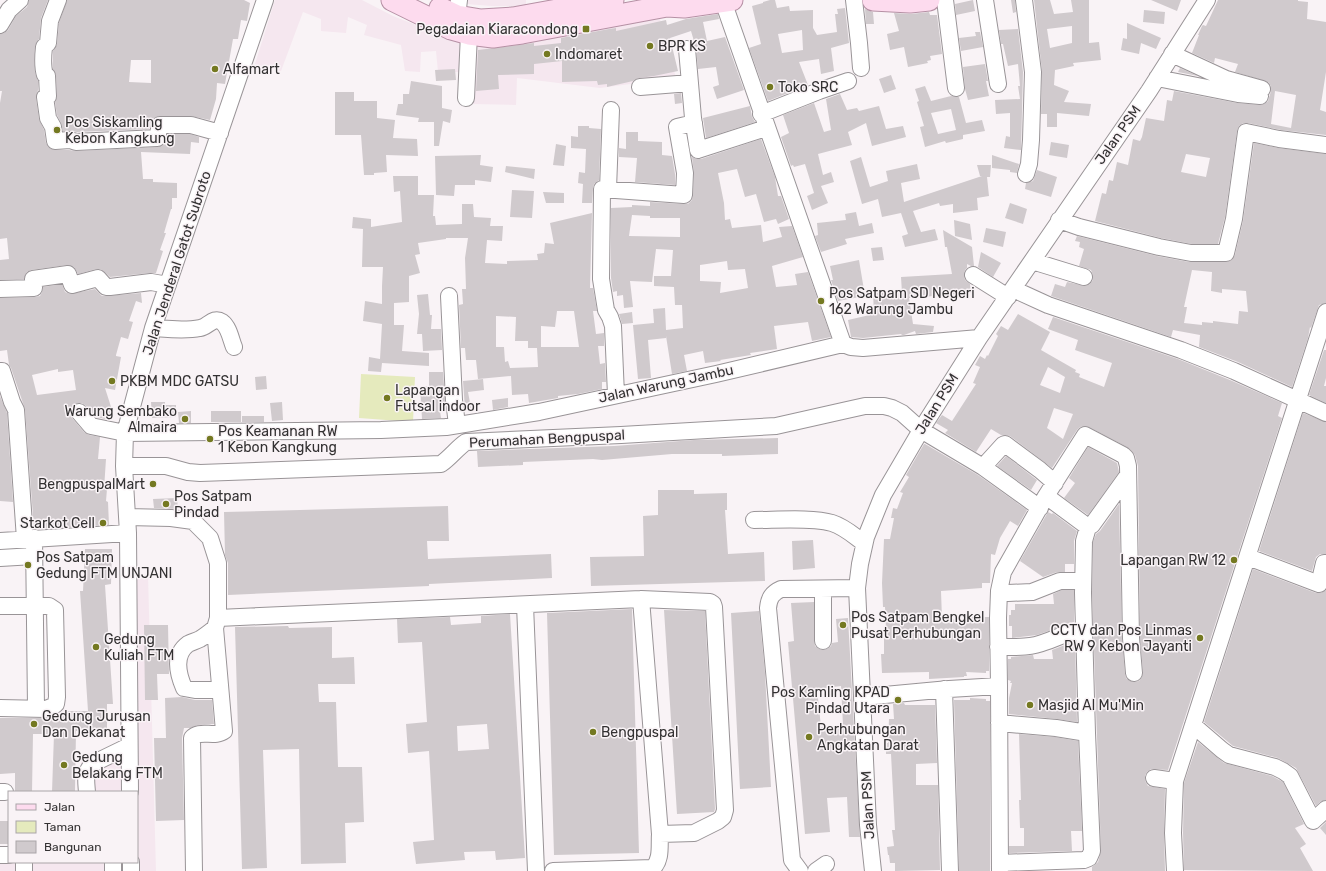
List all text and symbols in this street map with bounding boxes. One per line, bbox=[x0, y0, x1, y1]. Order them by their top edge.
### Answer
place label: Pegadaian Kiaracondong bbox=[416, 21, 578, 38]
marker: Pegadaian Kiaracondong bbox=[581, 24, 591, 34]
place label: BPR KS bbox=[658, 38, 706, 55]
marker: BPR KS bbox=[645, 41, 655, 51]
place label: Indomaret bbox=[555, 46, 623, 63]
marker: Indomaret bbox=[542, 49, 552, 59]
place label: Alfamart bbox=[223, 61, 280, 78]
marker: Alfamart bbox=[210, 64, 220, 74]
place label: Toko SRC bbox=[778, 79, 838, 96]
marker: Toko SRC bbox=[765, 82, 775, 92]
street label: Jalan PSM bbox=[1091, 102, 1145, 168]
place label: Pos Siskamling Kebon Kangkung bbox=[65, 114, 175, 147]
marker: Pos Siskamling Kebon Kangkung bbox=[52, 125, 62, 135]
street label: Jalan Jenderal Gatot Subroto bbox=[139, 169, 215, 357]
place label: Pos Satpam SD Negeri 162 Warung Jambu bbox=[829, 285, 975, 318]
marker: Pos Satpam SD Negeri 162 Warung Jambu bbox=[816, 296, 826, 306]
street label: Jalan Warung Jambu bbox=[597, 361, 735, 407]
street label: Jalan PSM bbox=[912, 370, 962, 438]
place label: PKBM MDC GATSU bbox=[120, 373, 239, 390]
marker: PKBM MDC GATSU bbox=[107, 376, 117, 386]
place label: Lapangan Futsal indoor bbox=[395, 382, 481, 415]
marker: Lapangan Futsal indoor bbox=[382, 393, 392, 403]
place label: Warung Sembako Almaira bbox=[64, 403, 177, 436]
marker: Warung Sembako Almaira bbox=[180, 414, 190, 424]
place label: Pos Keamanan RW 1 Kebon Kangkung bbox=[218, 423, 338, 456]
street label: Perumahan Bengpuspal bbox=[469, 426, 625, 452]
marker: Pos Keamanan RW 1 Kebon Kangkung bbox=[205, 434, 215, 444]
place label: BengpuspalMart bbox=[38, 476, 146, 493]
marker: BengpuspalMart bbox=[148, 479, 158, 489]
place label: Pos Satpam Pindad bbox=[174, 488, 252, 521]
marker: Pos Satpam Pindad bbox=[161, 499, 171, 509]
place label: Starkot Cell bbox=[20, 515, 95, 532]
marker: Starkot Cell bbox=[98, 518, 108, 528]
place label: Pos Satpam Gedung FTM UNJANI bbox=[36, 549, 172, 582]
place label: Lapangan RW 12 bbox=[1120, 552, 1226, 569]
marker: Lapangan RW 12 bbox=[1229, 555, 1239, 565]
marker: Pos Satpam Gedung FTM UNJANI bbox=[23, 560, 33, 570]
place label: Pos Satpam Bengkel Pusat Perhubungan bbox=[851, 609, 984, 642]
marker: Pos Satpam Bengkel Pusat Perhubungan bbox=[838, 620, 848, 630]
place label: CCTV dan Pos Linmas RW 9 Kebon Jayanti bbox=[1050, 622, 1192, 655]
place label: Gedung Kuliah FTM bbox=[104, 631, 174, 664]
marker: CCTV dan Pos Linmas RW 9 Kebon Jayanti bbox=[1195, 633, 1205, 643]
marker: Gedung Kuliah FTM bbox=[91, 642, 101, 652]
place label: Pos Kamling KPAD Pindad Utara bbox=[771, 684, 890, 717]
marker: Pos Kamling KPAD Pindad Utara bbox=[893, 695, 903, 705]
place label: Masjid Al Mu'Min bbox=[1038, 697, 1144, 714]
marker: Masjid Al Mu'Min bbox=[1025, 700, 1035, 710]
place label: Gedung Jurusan Dan Dekanat bbox=[42, 708, 151, 741]
marker: Gedung Jurusan Dan Dekanat bbox=[29, 719, 39, 729]
place label: Perhubungan Angkatan Darat bbox=[817, 721, 919, 754]
place label: Bengpuspal bbox=[601, 724, 678, 741]
marker: Bengpuspal bbox=[588, 727, 598, 737]
marker: Perhubungan Angkatan Darat bbox=[804, 732, 814, 742]
place label: Gedung Belakang FTM bbox=[72, 749, 163, 782]
marker: Gedung Belakang FTM bbox=[59, 760, 69, 770]
street label: Jalan PSM bbox=[858, 770, 878, 840]
legend bbox=[8, 791, 138, 863]
text: Jalan bbox=[44, 800, 75, 814]
text: Taman bbox=[44, 820, 81, 834]
text: Bangunan bbox=[44, 840, 101, 854]

